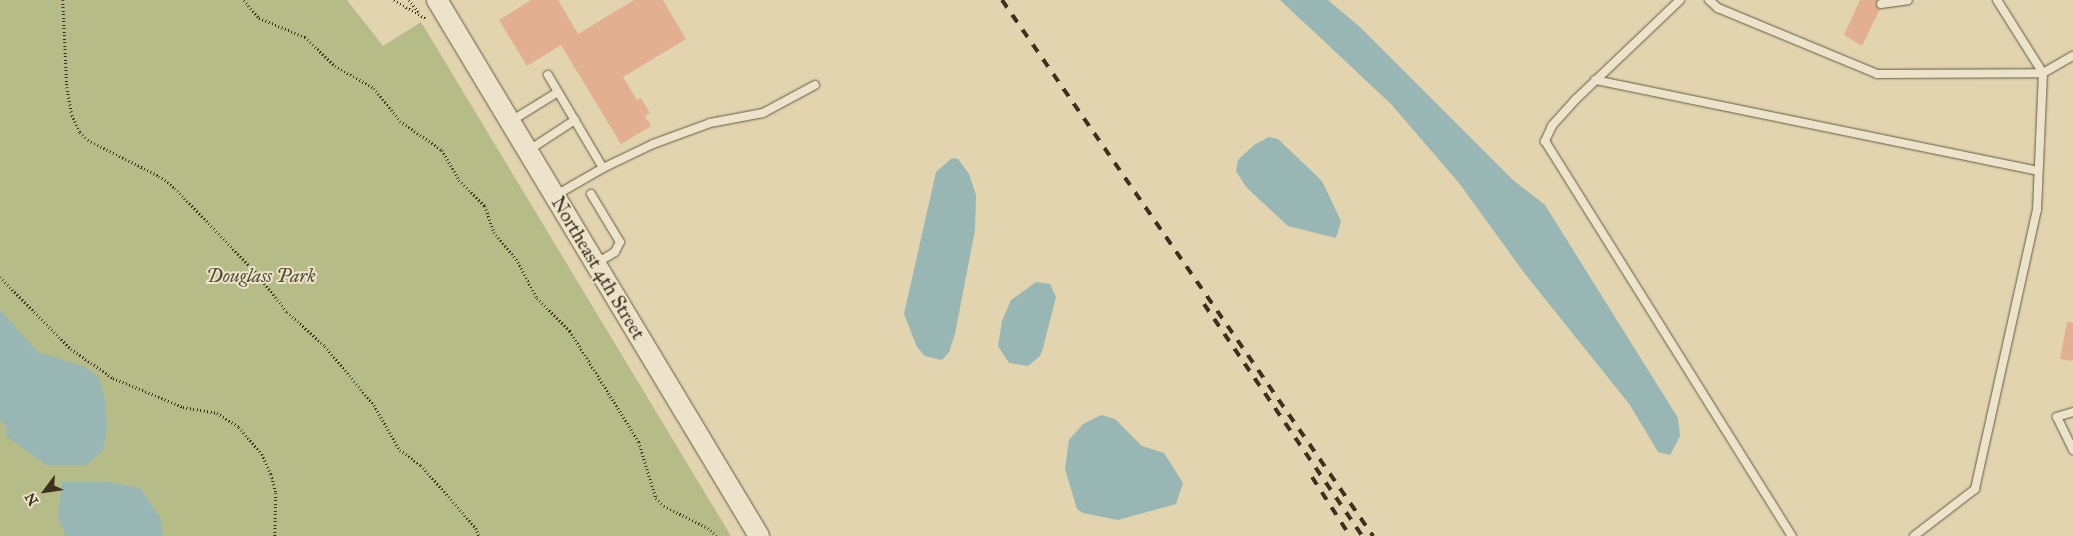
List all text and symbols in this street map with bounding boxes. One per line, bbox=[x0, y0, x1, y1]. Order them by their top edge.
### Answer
street label: Northeast 4th Street bbox=[546, 192, 650, 344]
park label: Douglass Park bbox=[206, 265, 316, 287]
north arrow bbox=[20, 466, 70, 516]
text: N bbox=[21, 490, 42, 508]

